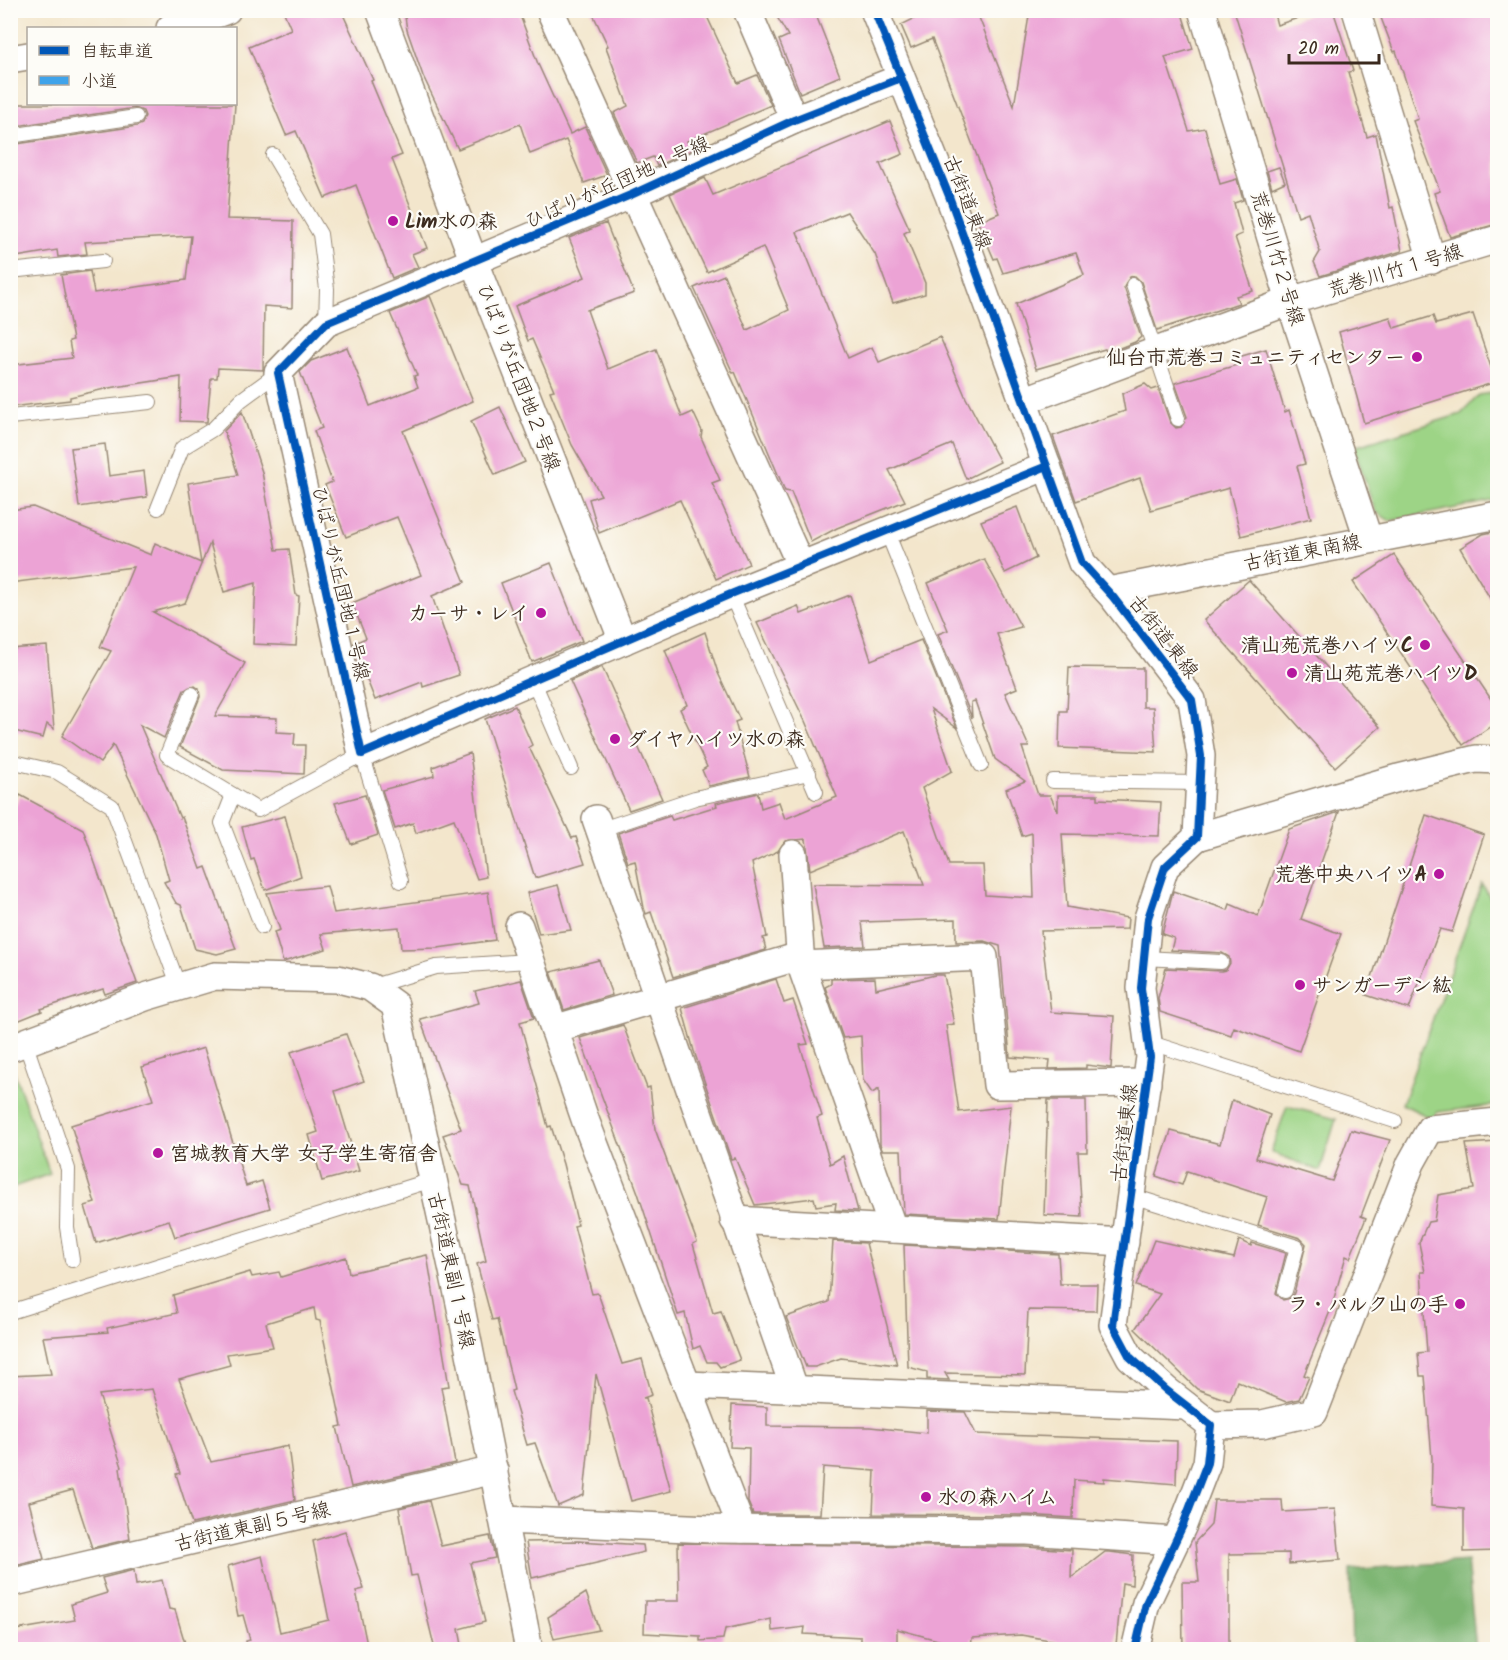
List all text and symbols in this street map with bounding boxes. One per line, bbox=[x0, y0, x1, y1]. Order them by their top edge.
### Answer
legend bbox=[27, 27, 237, 105]
scale bar bbox=[1289, 27, 1379, 65]
text: 20 m bbox=[1298, 35, 1339, 64]
text: 自転車道 bbox=[81, 38, 153, 67]
text: 小道 bbox=[81, 68, 117, 97]
street label: ひばりが丘団地１号線 bbox=[520, 129, 716, 239]
street label: 古街道東線 bbox=[933, 150, 999, 255]
street label: 荒巻川竹２号線 bbox=[1240, 187, 1312, 330]
place label: Lim水の森 bbox=[405, 207, 498, 239]
marker: Lim水の森 bbox=[386, 214, 400, 228]
street label: 荒巻川竹１号線 bbox=[1324, 236, 1467, 308]
street label: ひばりが丘団地２号線 bbox=[466, 279, 568, 477]
place label: 仙台市荒巻コミュニティセンター bbox=[1106, 343, 1405, 375]
marker: 仙台市荒巻コミュニティセンター bbox=[1410, 350, 1424, 364]
street label: ひばりが丘団地１号線 bbox=[301, 482, 377, 684]
street label: 古街道東南線 bbox=[1240, 527, 1364, 581]
street label: 古街道東線 bbox=[1119, 588, 1206, 686]
place label: カーサ・レイ bbox=[408, 599, 529, 631]
marker: カーサ・レイ bbox=[534, 606, 548, 620]
place label: 清山苑荒巻ハイツC bbox=[1241, 631, 1413, 663]
marker: 清山苑荒巻ハイツC bbox=[1418, 638, 1432, 652]
place label: 清山苑荒巻ハイツD bbox=[1304, 659, 1477, 691]
marker: 清山苑荒巻ハイツD bbox=[1285, 666, 1299, 680]
place label: ダイヤハイツ水の森 bbox=[627, 725, 805, 757]
marker: ダイヤハイツ水の森 bbox=[608, 732, 622, 746]
place label: 荒巻中央ハイツA bbox=[1274, 860, 1427, 892]
marker: 荒巻中央ハイツA bbox=[1432, 867, 1446, 881]
place label: サンガーデン紘 bbox=[1312, 971, 1452, 1003]
marker: サンガーデン紘 bbox=[1293, 978, 1307, 992]
street label: 古街道東線 bbox=[1104, 1082, 1148, 1185]
place label: 宮城教育大学 女子学生寄宿舎 bbox=[170, 1139, 438, 1171]
marker: 宮城教育大学 女子学生寄宿舎 bbox=[151, 1146, 165, 1160]
street label: 古街道東副１号線 bbox=[418, 1189, 482, 1352]
place label: ラ・パルク山の手 bbox=[1288, 1290, 1448, 1322]
marker: ラ・パルク山の手 bbox=[1453, 1297, 1467, 1311]
place label: 水の森ハイム bbox=[938, 1483, 1057, 1515]
marker: 水の森ハイム bbox=[919, 1490, 933, 1504]
street label: 古街道東副５号線 bbox=[171, 1494, 334, 1562]

